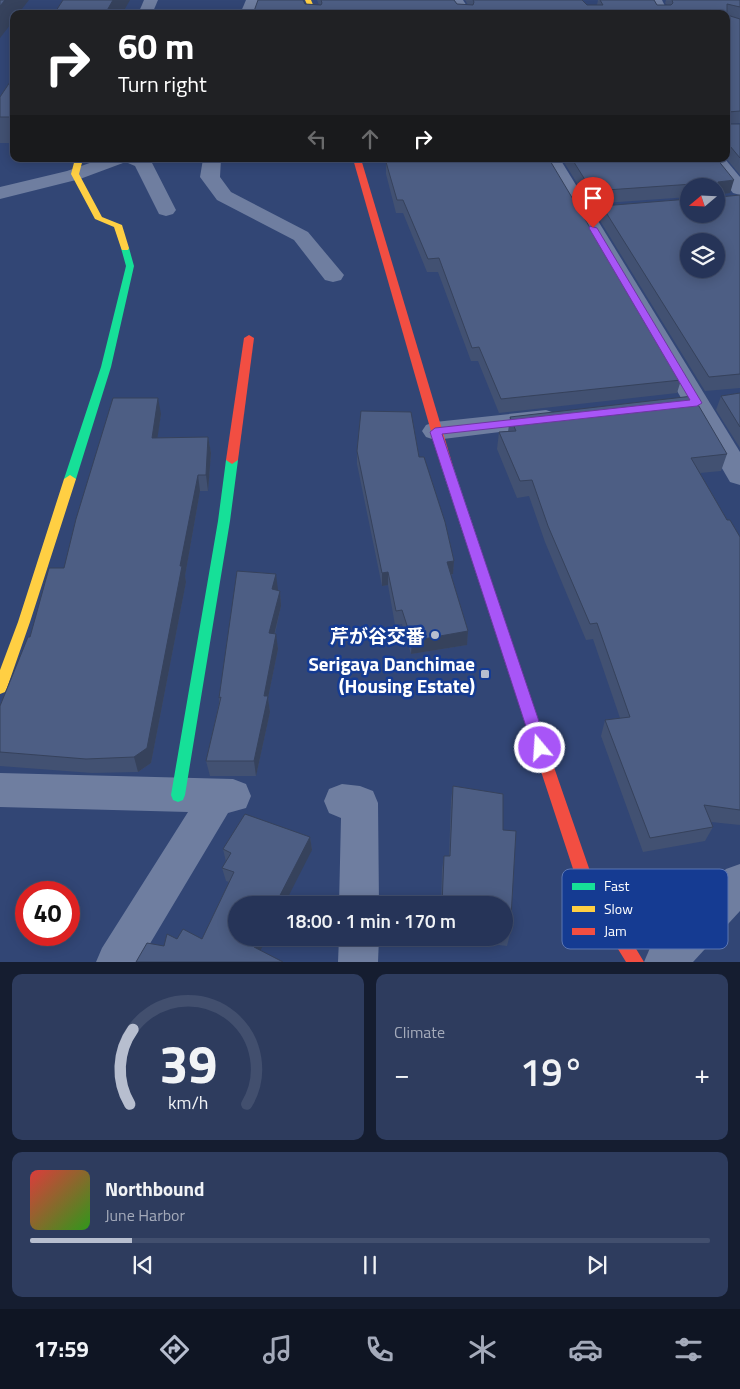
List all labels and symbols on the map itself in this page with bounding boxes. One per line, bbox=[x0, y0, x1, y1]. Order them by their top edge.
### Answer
pin bbox=[572, 177, 614, 228]
north arrow bbox=[680, 178, 725, 222]
place label: 芹が谷交番 bbox=[330, 621, 425, 650]
marker: 芹が谷交番 bbox=[429, 629, 441, 641]
place label: Serigaya Danchimae (Housing Estate) bbox=[308, 649, 475, 700]
marker: Serigaya Danchimae (Housing Estate) bbox=[479, 668, 491, 680]
position arrow bbox=[513, 721, 565, 773]
legend bbox=[562, 869, 728, 949]
text: Fast bbox=[604, 875, 629, 896]
speed limit sign: 40 bbox=[15, 881, 80, 946]
text: Slow bbox=[604, 898, 633, 919]
text: Jam bbox=[604, 920, 627, 941]

